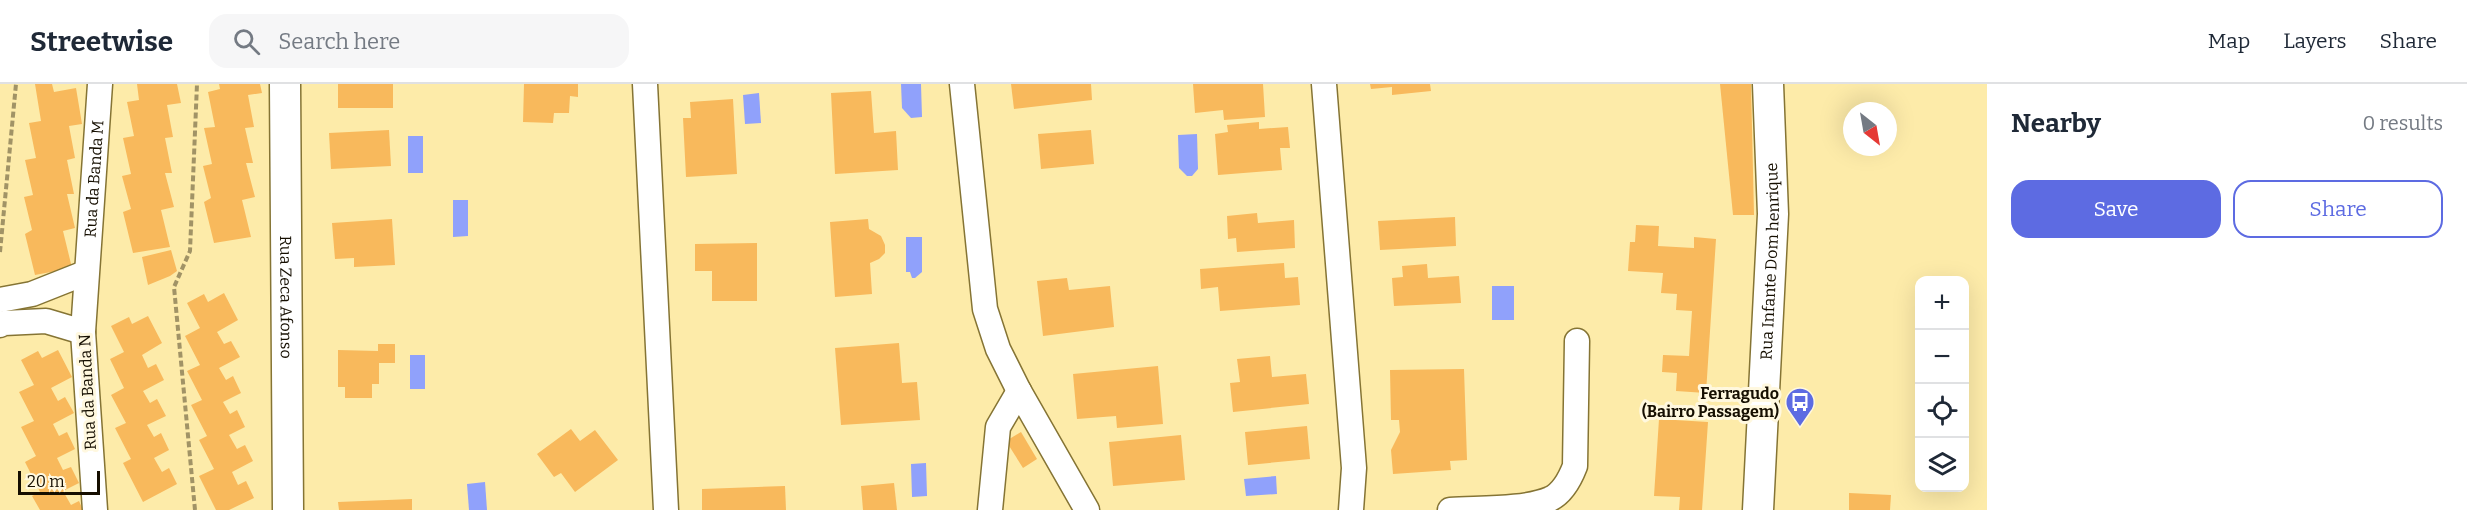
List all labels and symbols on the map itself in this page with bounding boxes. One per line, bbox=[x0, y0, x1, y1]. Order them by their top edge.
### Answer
north arrow bbox=[1843, 102, 1897, 156]
street label: Rua da Banda M bbox=[80, 119, 108, 238]
street label: Rua Infante Dom henrique bbox=[1757, 162, 1783, 360]
street label: Rua Zeca Afonso bbox=[276, 235, 296, 359]
street label: Rua da Banda N bbox=[75, 333, 100, 450]
place label: Ferragudo (Bairro Passagem) bbox=[1642, 384, 1779, 421]
bus stop icon: Ferragudo (Bairro Passagem) bbox=[1784, 386, 1816, 428]
scale bar bbox=[18, 468, 100, 496]

